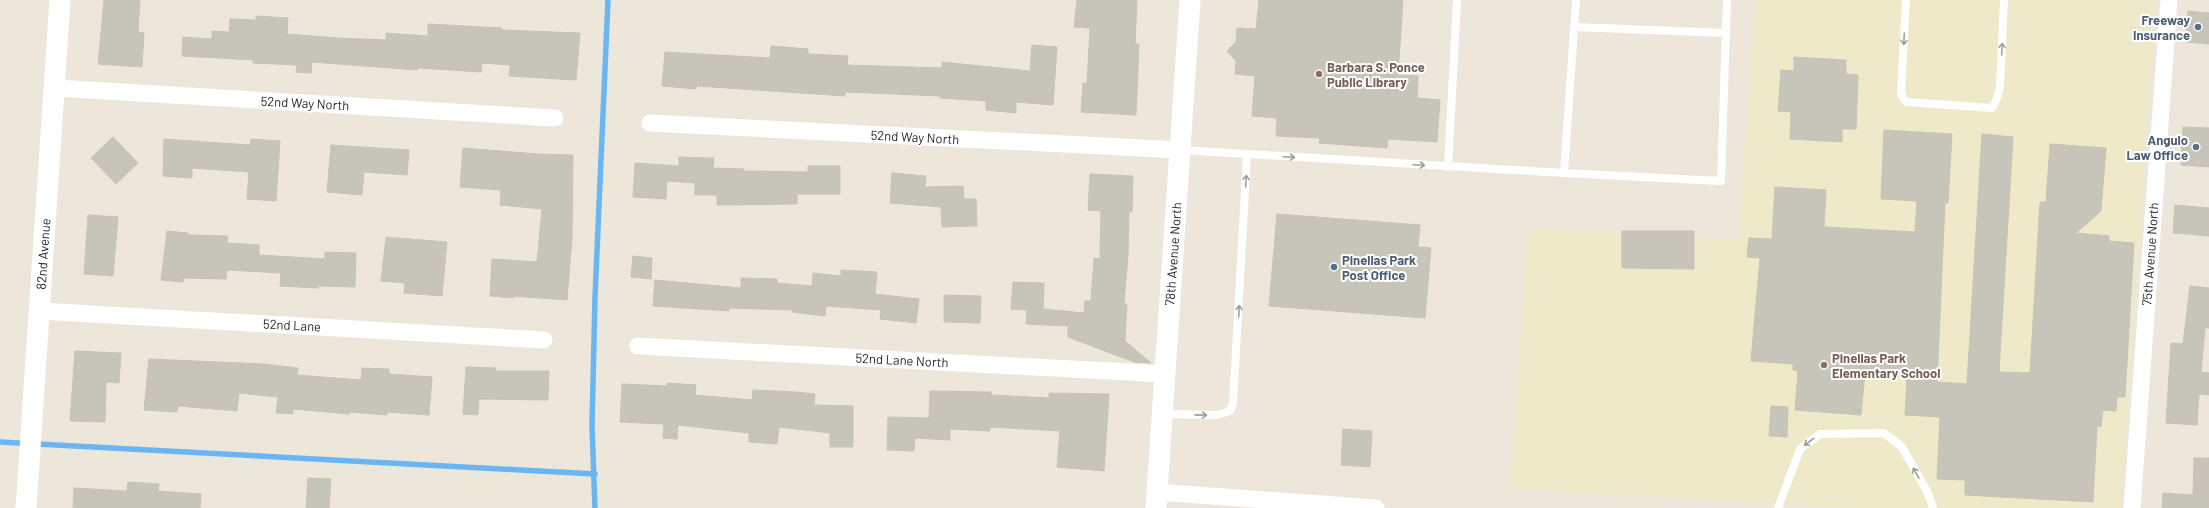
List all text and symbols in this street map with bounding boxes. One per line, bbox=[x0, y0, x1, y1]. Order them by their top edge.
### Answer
place label: Freeway Insurance bbox=[2133, 12, 2190, 43]
marker: Freeway Insurance bbox=[2193, 22, 2203, 32]
one-way arrow bbox=[1900, 32, 1907, 45]
one-way arrow bbox=[1998, 43, 2005, 56]
place label: Barbara S. Ponce Public Library bbox=[1327, 59, 1425, 90]
marker: Barbara S. Ponce Public Library bbox=[1314, 69, 1324, 79]
street label: 52nd Way North bbox=[260, 93, 350, 113]
street label: 52nd Way North bbox=[870, 127, 960, 147]
place label: Angulo Law Office bbox=[2126, 132, 2188, 163]
marker: Angulo Law Office bbox=[2191, 142, 2201, 152]
one-way arrow bbox=[1282, 154, 1295, 161]
one-way arrow bbox=[1412, 161, 1425, 169]
one-way arrow bbox=[1242, 175, 1250, 188]
street label: 78th Avenue North bbox=[1161, 202, 1185, 306]
street label: 75th Avenue North bbox=[2138, 202, 2162, 306]
street label: 82nd Avenue bbox=[33, 218, 53, 290]
place label: Pinellas Park Post Office bbox=[1342, 252, 1416, 283]
marker: Pinellas Park Post Office bbox=[1329, 262, 1339, 272]
one-way arrow bbox=[1235, 305, 1242, 318]
street label: 52nd Lane bbox=[263, 315, 322, 335]
street label: 52nd Lane North bbox=[855, 350, 949, 370]
place label: Pinellas Park Elementary School bbox=[1832, 350, 1940, 381]
marker: Pinellas Park Elementary School bbox=[1819, 360, 1829, 370]
one-way arrow bbox=[1194, 411, 1207, 419]
one-way arrow bbox=[1803, 438, 1814, 447]
one-way arrow bbox=[1912, 467, 1920, 479]

